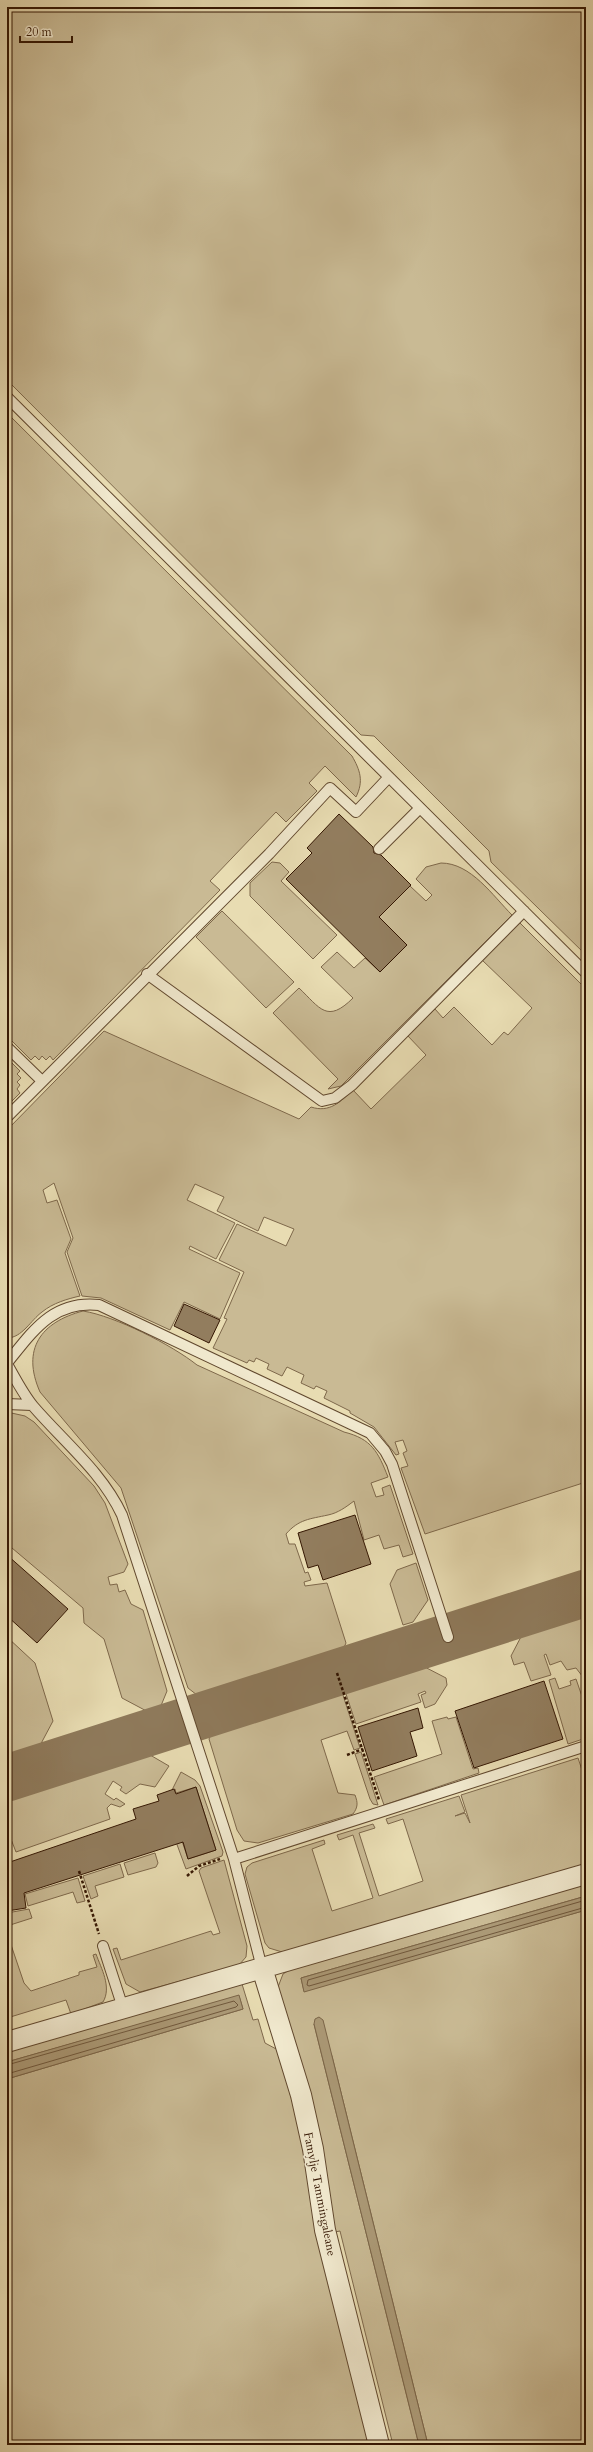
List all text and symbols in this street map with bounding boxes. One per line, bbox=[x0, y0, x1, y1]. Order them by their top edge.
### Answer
scale bar bbox=[20, 18, 72, 44]
text: 20 m bbox=[26, 24, 53, 40]
street label: Famylje Tammingaleane bbox=[300, 2131, 340, 2257]

